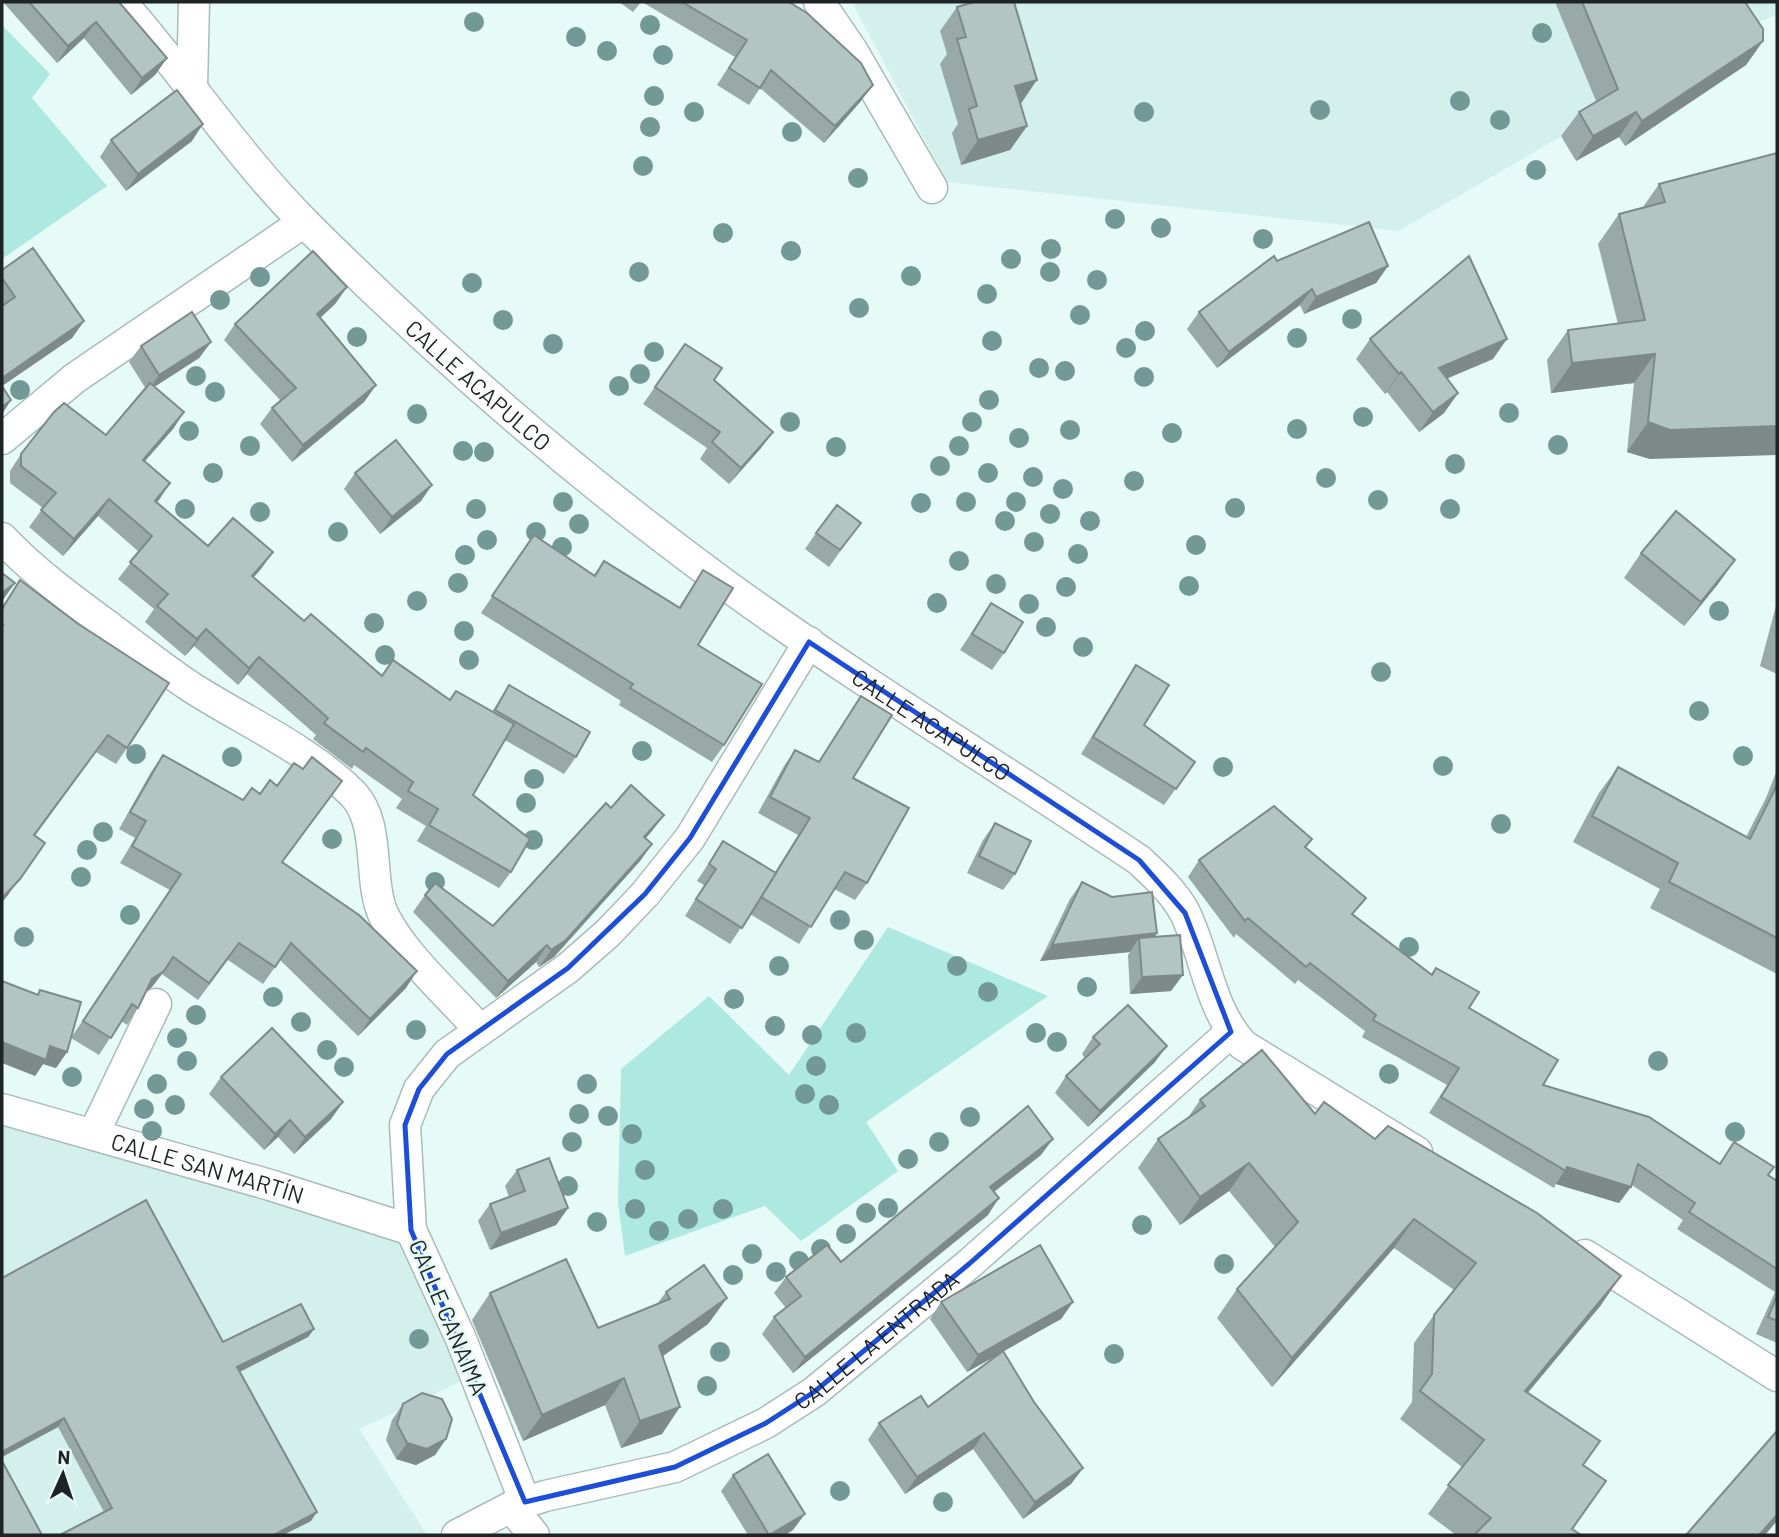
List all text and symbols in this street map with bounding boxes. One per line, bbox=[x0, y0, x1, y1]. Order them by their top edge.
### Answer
street label: CALLE ACAPULCO bbox=[400, 314, 557, 456]
street label: CALLE ACAPULCO bbox=[847, 662, 1016, 786]
street label: CALLE SAN MARTÍN bbox=[108, 1127, 308, 1209]
street label: CALLE CANAIMA bbox=[404, 1235, 494, 1399]
street label: CALLE LA ENTRADA bbox=[789, 1265, 964, 1415]
north arrow bbox=[28, 1439, 98, 1509]
text: N bbox=[57, 1445, 71, 1468]

